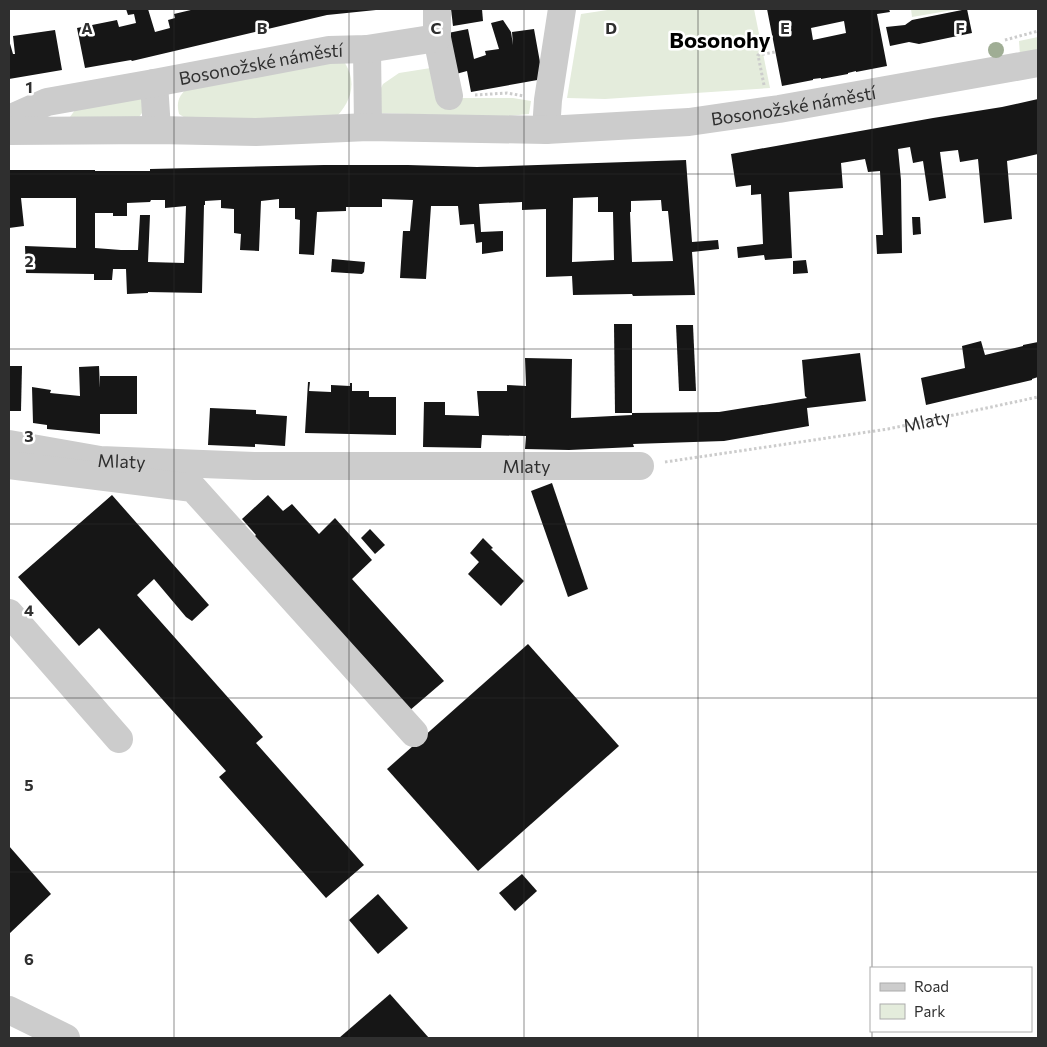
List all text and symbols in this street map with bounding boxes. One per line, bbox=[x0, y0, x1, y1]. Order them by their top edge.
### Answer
text: A bbox=[81, 18, 93, 37]
text: B bbox=[257, 18, 268, 37]
text: C bbox=[431, 18, 442, 37]
text: D bbox=[605, 18, 617, 37]
text: E bbox=[780, 18, 790, 37]
text: F bbox=[955, 18, 965, 37]
district label: Bosonohy bbox=[669, 26, 771, 53]
street label: Bosonožské náměstí bbox=[177, 39, 345, 89]
text: 1 bbox=[25, 77, 33, 96]
street label: Bosonožské náměstí bbox=[709, 81, 879, 130]
text: 2 bbox=[24, 251, 34, 270]
street label: Mlaty bbox=[901, 405, 952, 437]
text: 3 bbox=[24, 426, 34, 445]
street label: Mlaty bbox=[97, 449, 146, 473]
street label: Mlaty bbox=[503, 455, 550, 477]
text: 4 bbox=[24, 600, 34, 619]
text: 5 bbox=[24, 775, 34, 794]
text: 6 bbox=[24, 949, 34, 968]
legend bbox=[870, 967, 1032, 1032]
text: Road bbox=[914, 977, 949, 995]
text: Park bbox=[914, 1002, 945, 1020]

